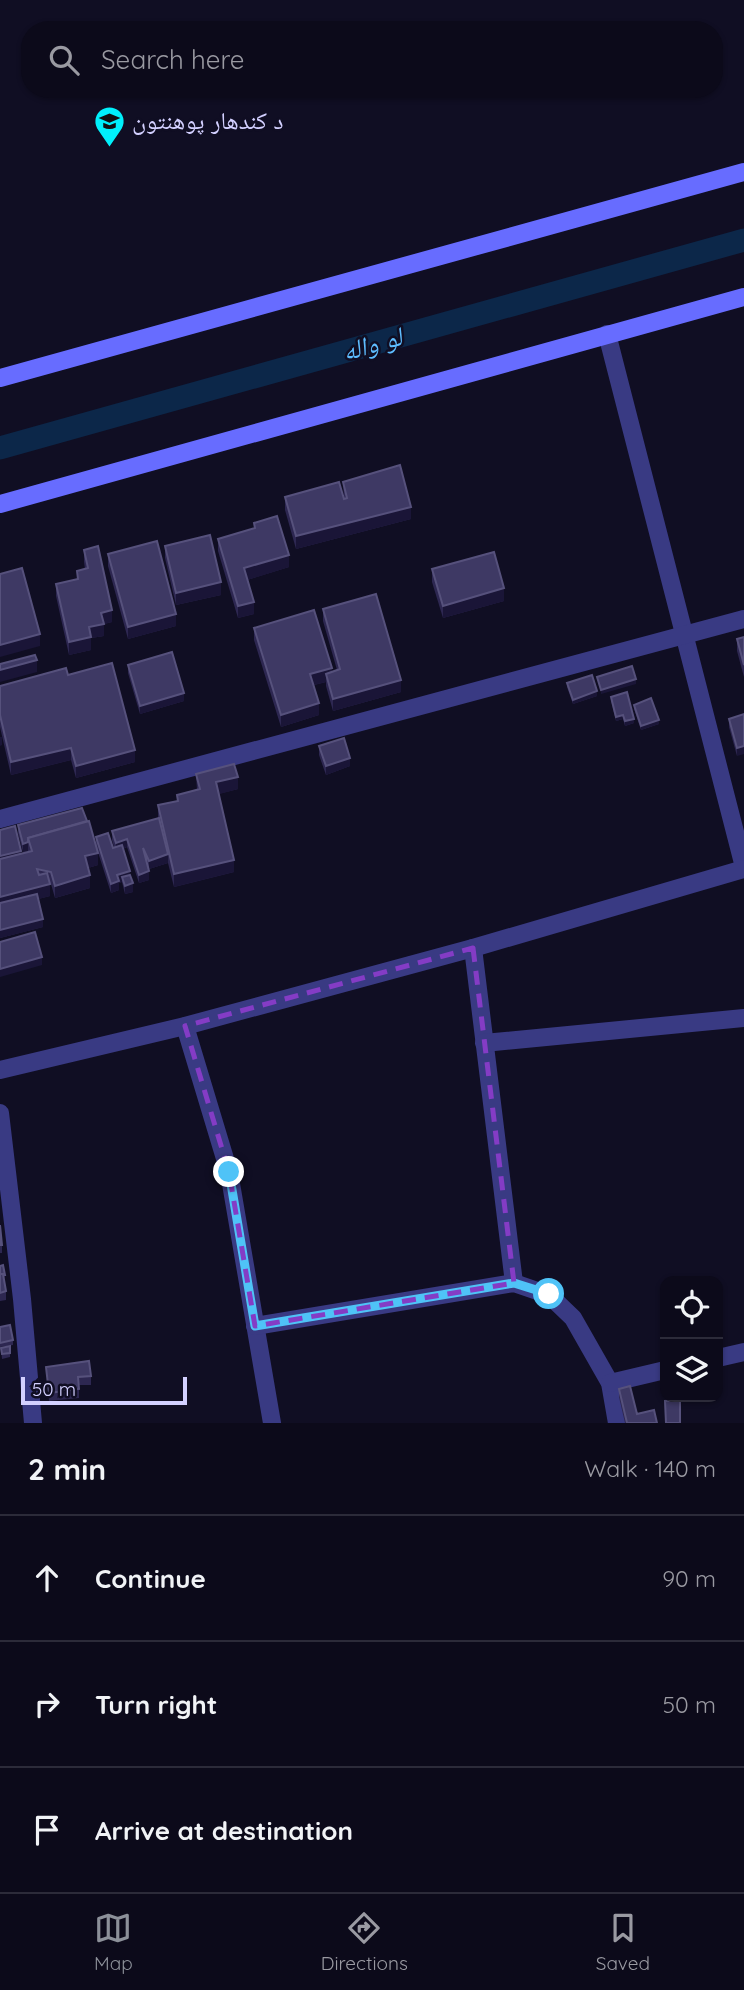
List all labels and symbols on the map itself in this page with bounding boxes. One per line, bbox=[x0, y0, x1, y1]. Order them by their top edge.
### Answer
school or university icon: د کندهار پوهنتون bbox=[92, 104, 126, 148]
place label: د کندهار پوهنتون bbox=[132, 105, 284, 135]
water label: لو واله bbox=[338, 319, 408, 368]
route end bbox=[213, 1156, 244, 1187]
route start bbox=[533, 1278, 564, 1309]
scale bar bbox=[21, 1374, 187, 1406]

